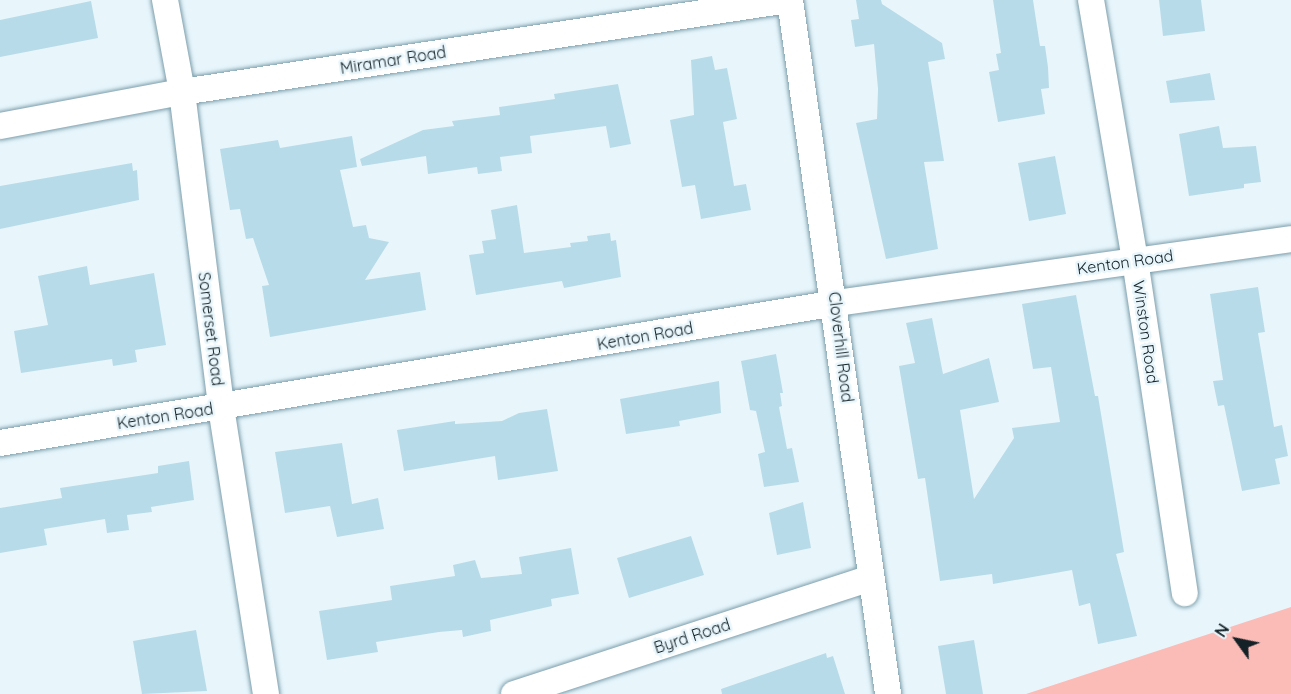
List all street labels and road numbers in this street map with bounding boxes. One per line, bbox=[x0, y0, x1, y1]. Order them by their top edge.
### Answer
street label: Miramar Road bbox=[339, 42, 447, 78]
street label: Kenton Road bbox=[1076, 246, 1174, 278]
street label: Somerset Road bbox=[194, 271, 228, 387]
street label: Winston Road bbox=[1129, 279, 1163, 385]
street label: Cloverhill Road bbox=[825, 291, 857, 403]
street label: Kenton Road bbox=[596, 318, 694, 354]
street label: Kenton Road bbox=[116, 399, 214, 433]
street label: Byrd Road bbox=[651, 615, 733, 657]

